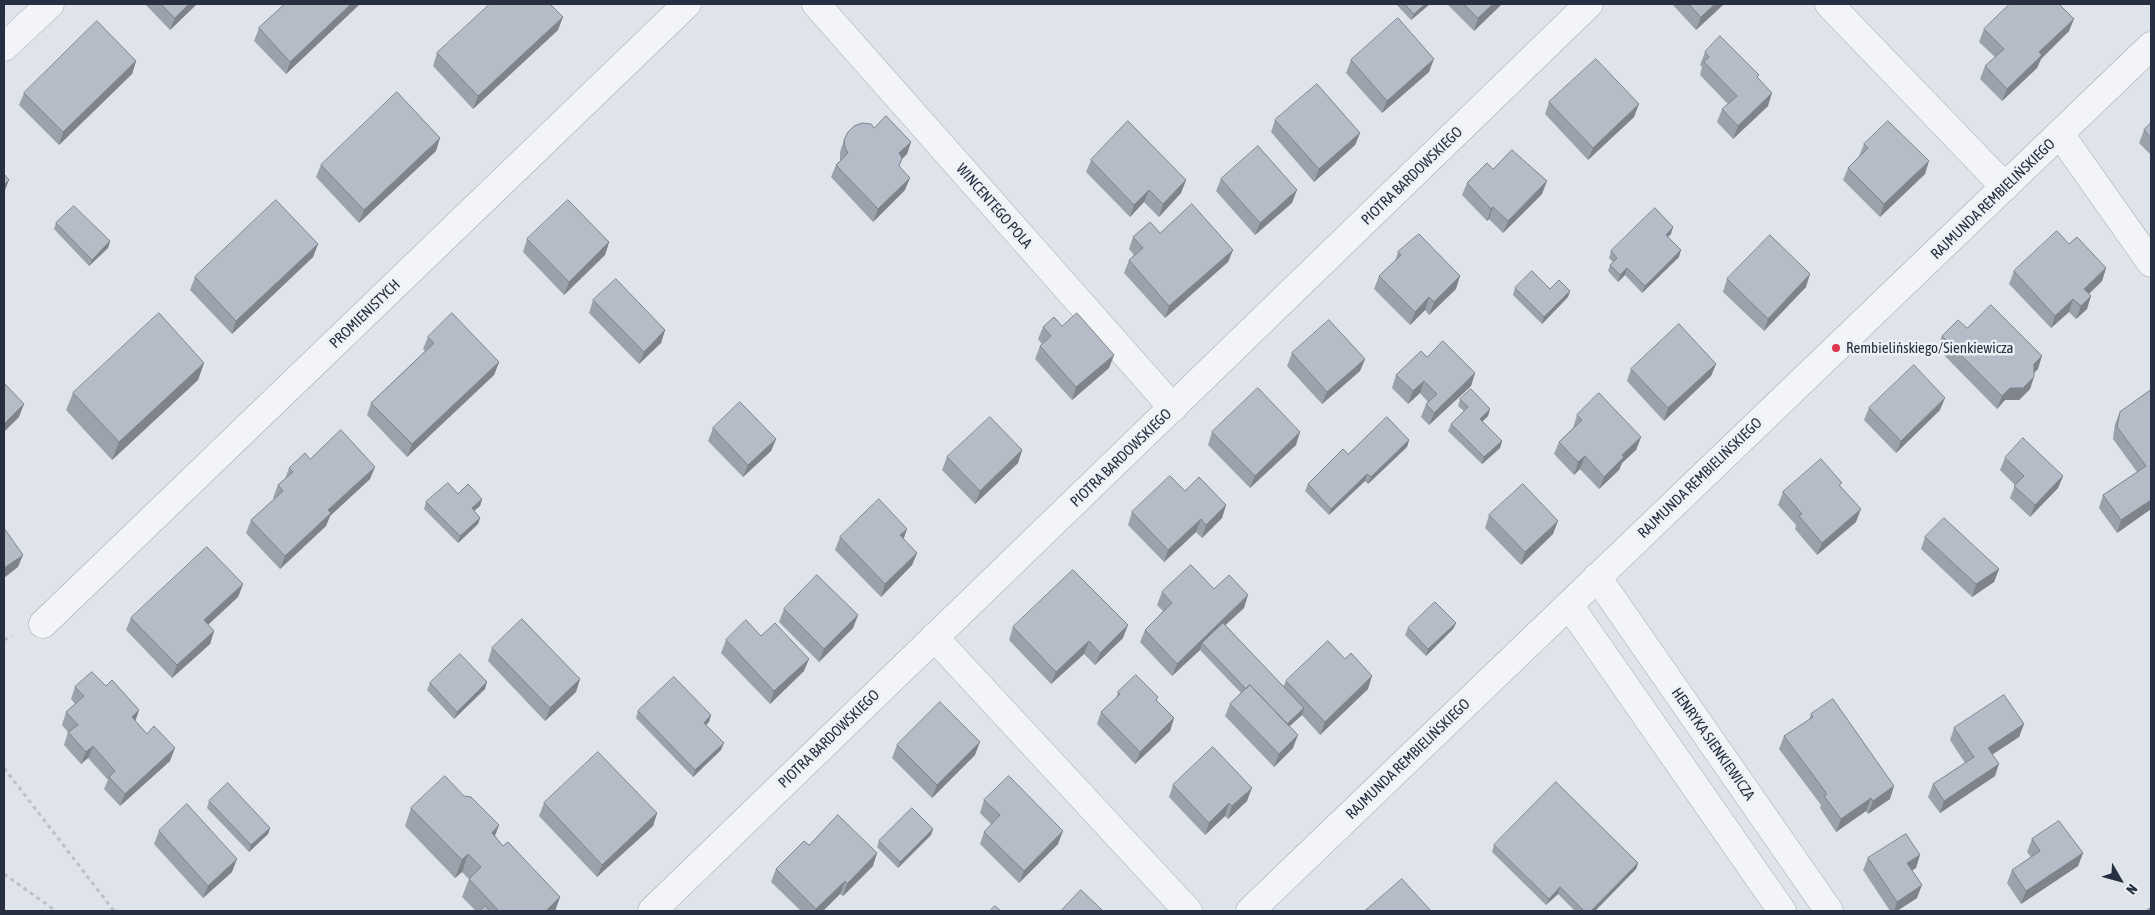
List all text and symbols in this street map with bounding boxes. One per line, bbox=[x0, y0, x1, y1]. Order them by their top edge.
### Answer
street label: PIOTRA BARDOWSKIEGO bbox=[1358, 123, 1466, 229]
street label: RAJMUNDA REMBIELIŃSKIEGO bbox=[1927, 135, 2059, 263]
street label: WINCENTEGO POLA bbox=[952, 160, 1036, 252]
street label: PROMIENISTYCH bbox=[326, 276, 404, 352]
place label: Rembielińskiego/Sienkiewicza bbox=[1846, 339, 2014, 357]
marker: Rembielińskiego/Sienkiewicza bbox=[1830, 342, 1842, 354]
street label: PIOTRA BARDOWSKIEGO bbox=[1067, 405, 1175, 511]
street label: RAJMUNDA REMBIELIŃSKIEGO bbox=[1634, 414, 1766, 542]
street label: HENRYKA SIENKIEWICZA bbox=[1667, 684, 1759, 804]
street label: PIOTRA BARDOWSKIEGO bbox=[775, 686, 883, 792]
street label: RAJMUNDA REMBIELIŃSKIEGO bbox=[1342, 695, 1474, 823]
north arrow bbox=[2095, 855, 2145, 905]
text: N bbox=[2123, 881, 2141, 897]

